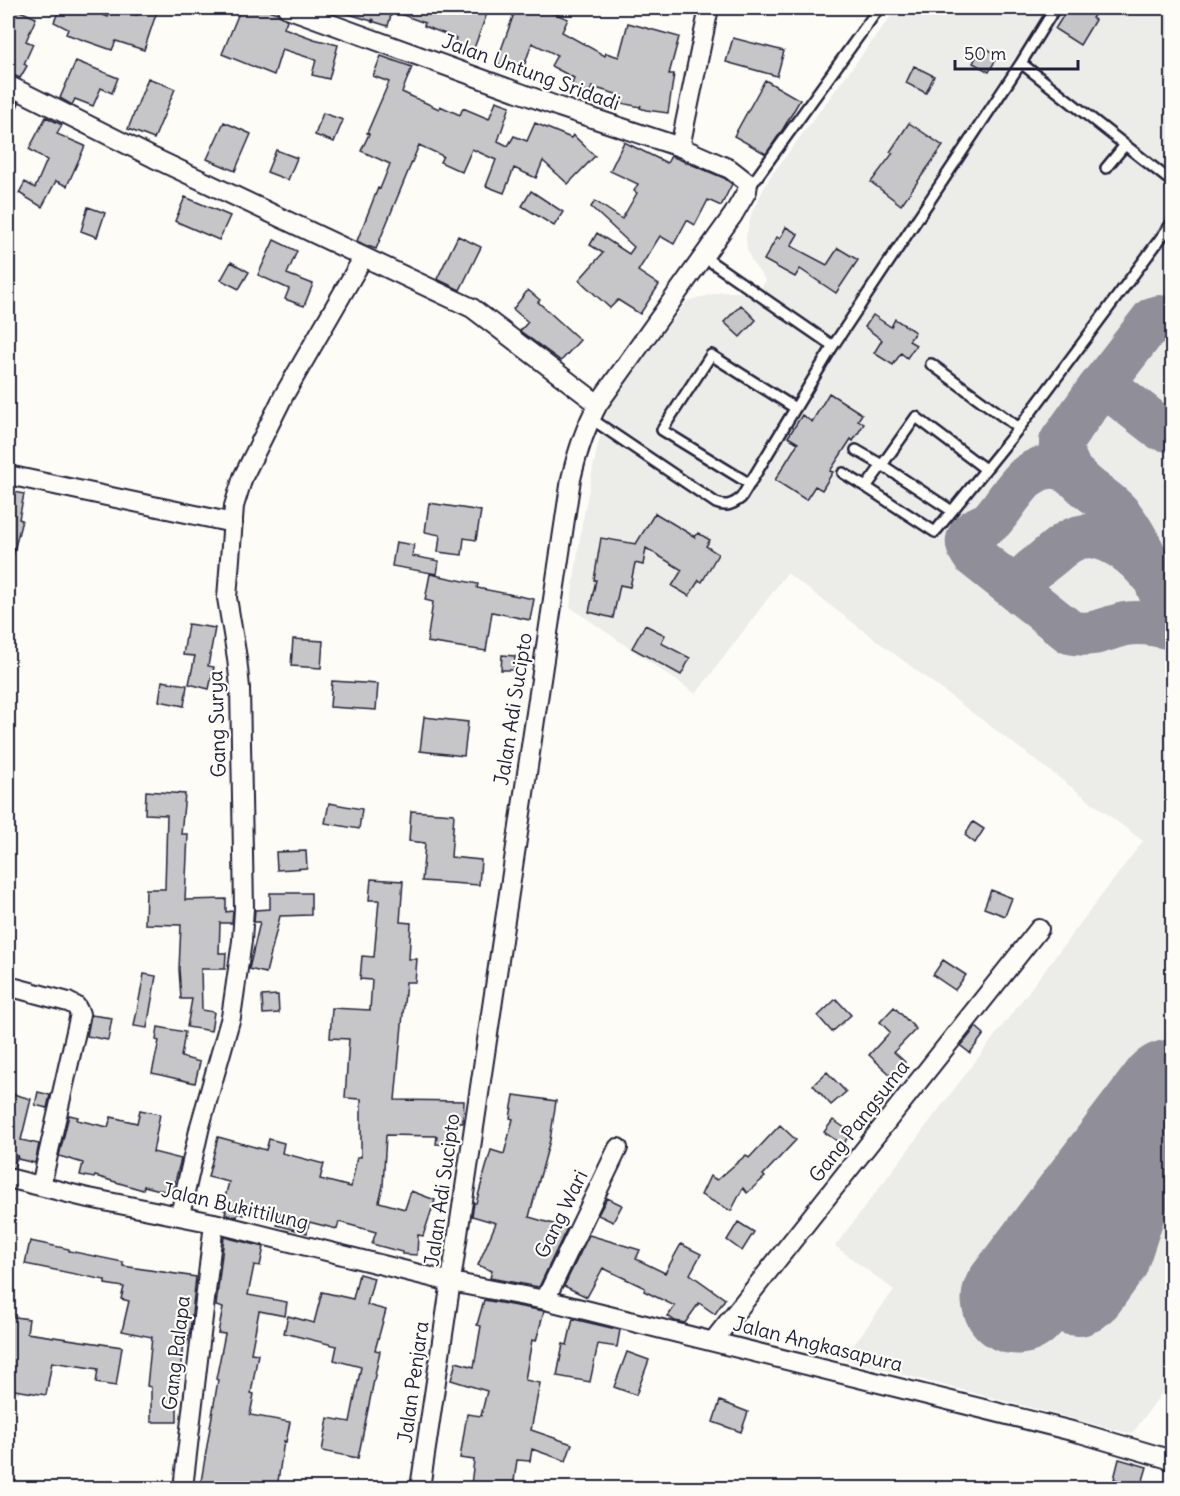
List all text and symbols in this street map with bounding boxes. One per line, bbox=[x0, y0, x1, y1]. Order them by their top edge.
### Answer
street label: Jalan Untung Sridadi bbox=[439, 28, 624, 115]
scale bar bbox=[955, 33, 1078, 71]
text: 50 m bbox=[964, 42, 1006, 65]
street label: Jalan Adi Sucipto bbox=[488, 631, 537, 787]
street label: Gang Surya bbox=[202, 670, 231, 778]
street label: Gang Pangsuma bbox=[803, 1054, 914, 1187]
street label: Jalan Adi Sucipto bbox=[418, 1112, 465, 1268]
street label: Gang Wari bbox=[529, 1166, 593, 1262]
street label: Jalan Bukittilung bbox=[159, 1176, 311, 1235]
street label: Gang Palapa bbox=[156, 1294, 195, 1412]
street label: Jalan Angkasapura bbox=[731, 1310, 905, 1377]
street label: Jalan Penjara bbox=[392, 1319, 433, 1444]

